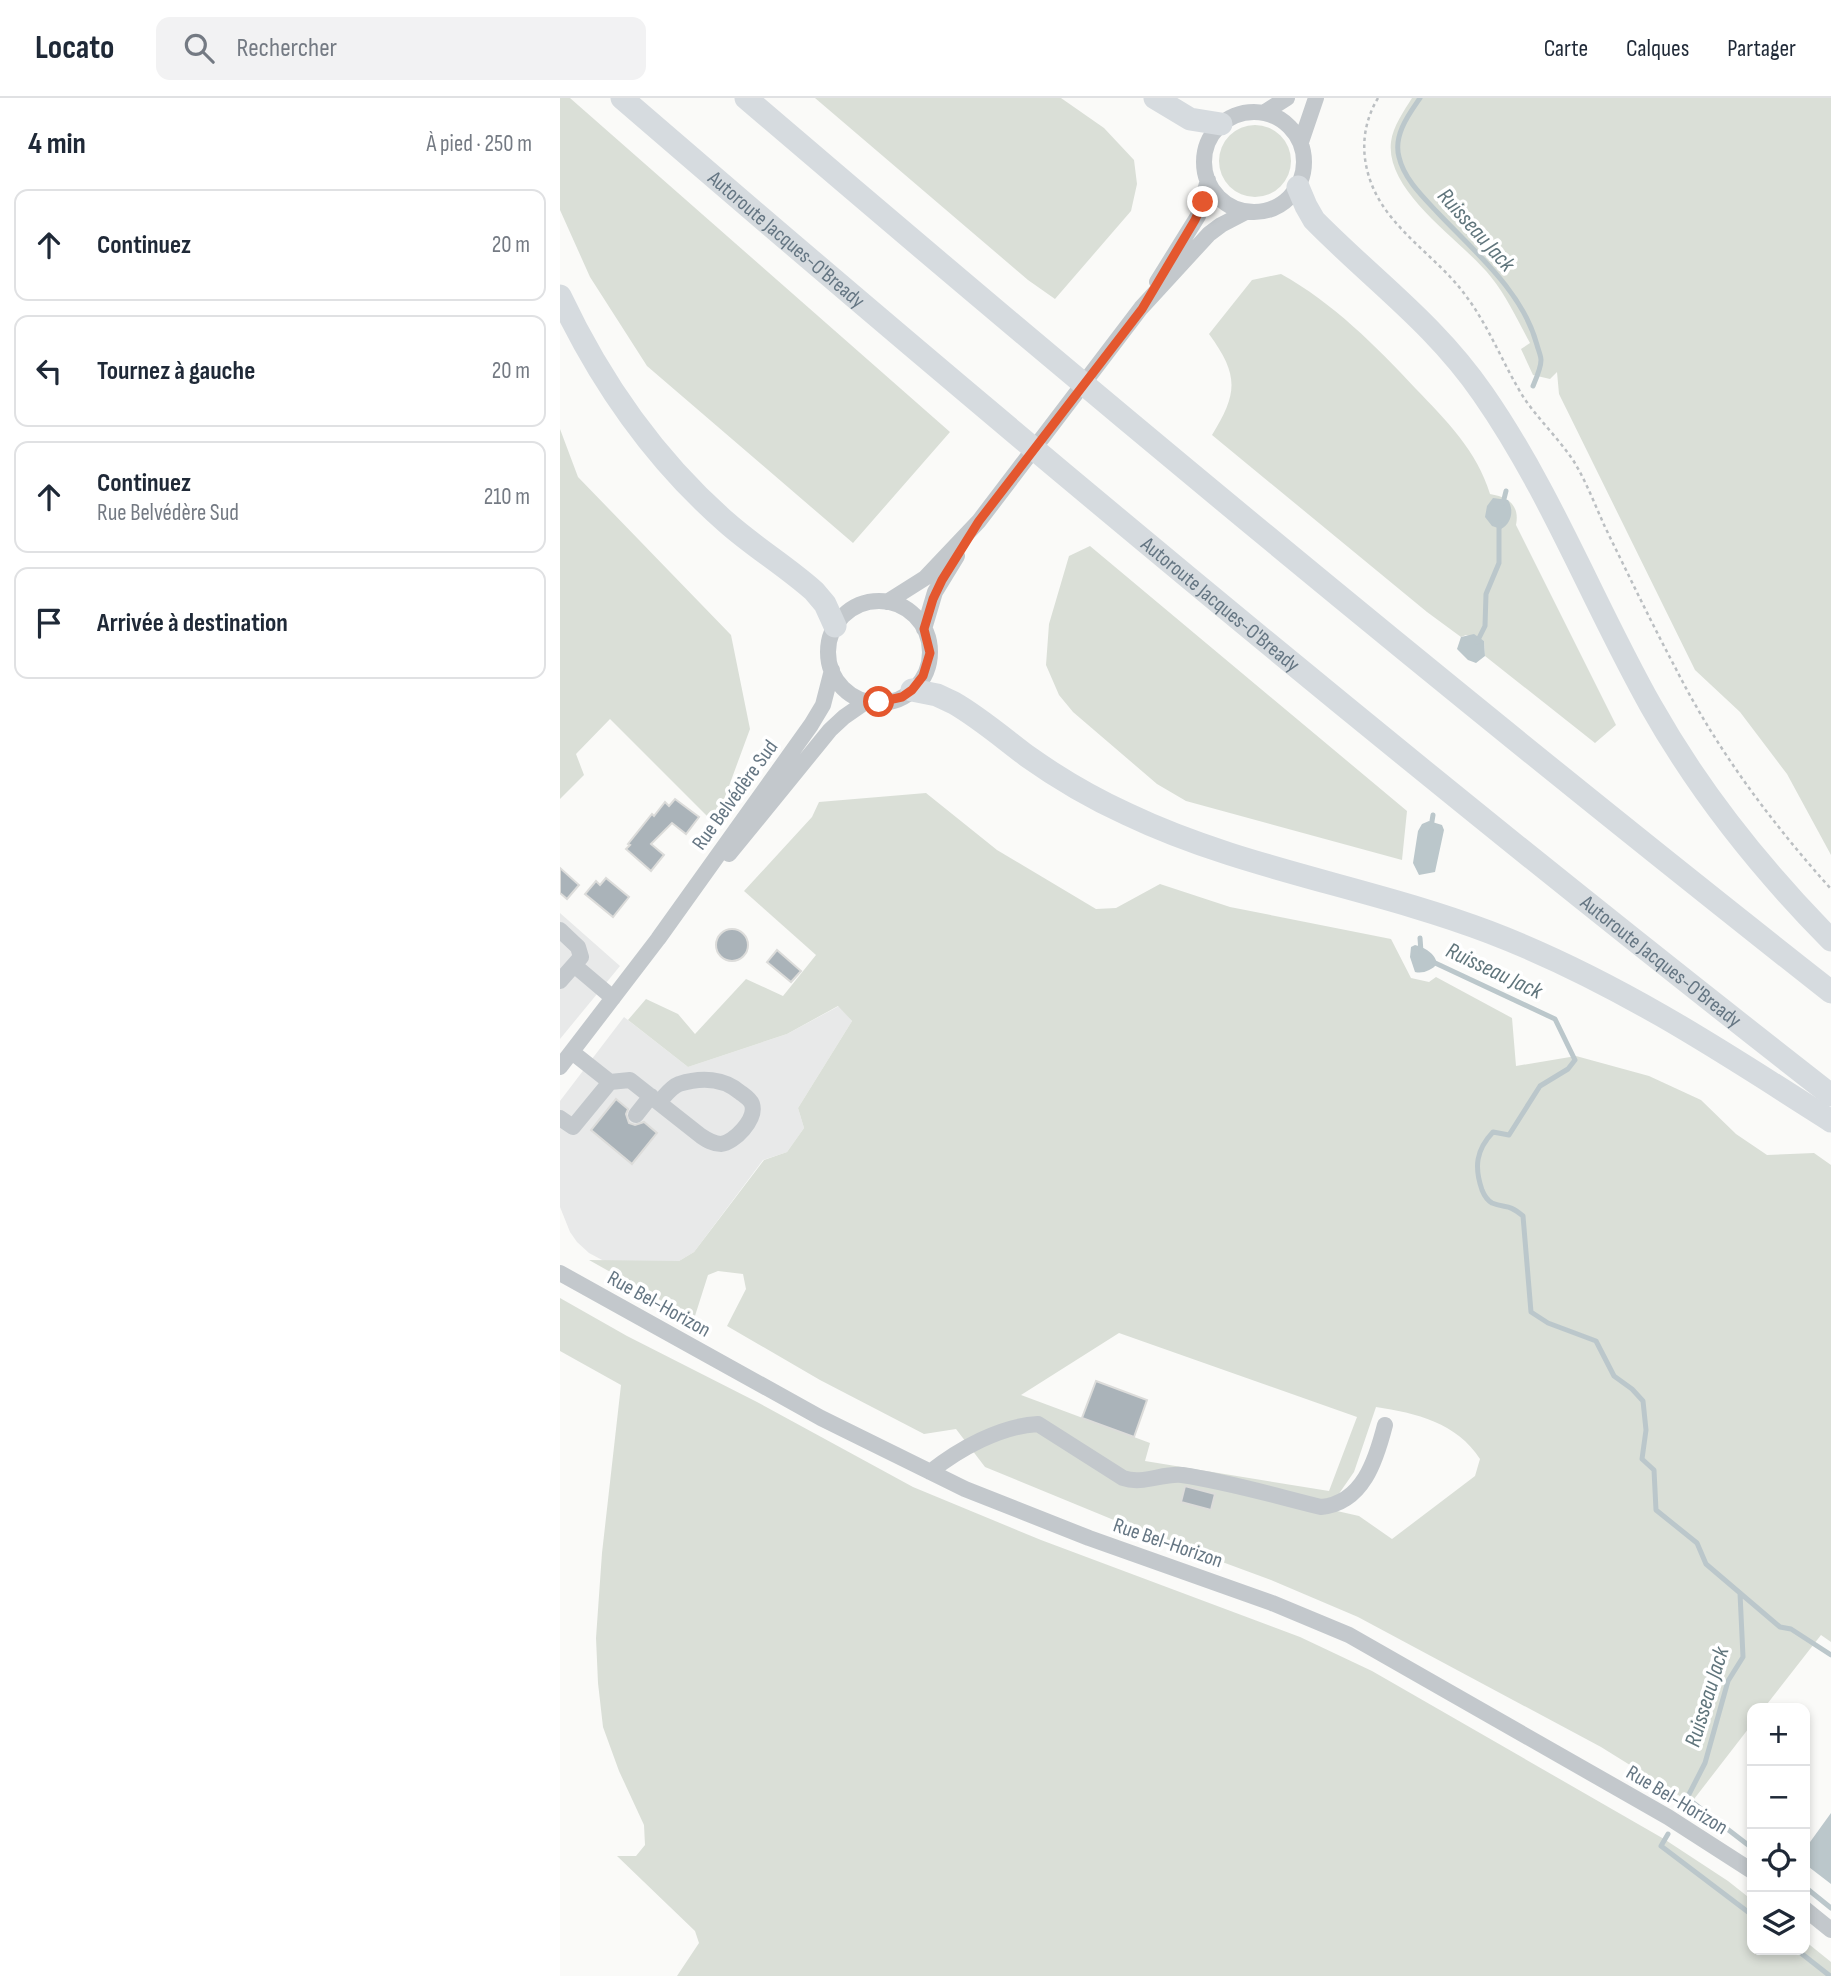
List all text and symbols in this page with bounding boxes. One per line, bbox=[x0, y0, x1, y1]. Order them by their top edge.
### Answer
search box bbox=[156, 17, 646, 80]
text: Locato bbox=[35, 28, 114, 68]
icon: search bbox=[180, 29, 218, 67]
text: Rechercher bbox=[236, 33, 337, 64]
text: Carte bbox=[1544, 34, 1588, 63]
text: Calques bbox=[1626, 34, 1689, 63]
text: Partager bbox=[1727, 34, 1796, 63]
text: 4 min bbox=[28, 126, 86, 162]
text: À pied · 250 m bbox=[427, 130, 532, 158]
street label: Autoroute Jacques-O'Bready bbox=[702, 165, 870, 313]
water label: Ruisseau Jack bbox=[1431, 182, 1522, 279]
route end bbox=[1187, 186, 1218, 217]
icon: ahead bbox=[30, 226, 68, 264]
text: Continuez bbox=[97, 230, 191, 261]
text: 20 m bbox=[492, 231, 530, 259]
icon: left bbox=[30, 352, 68, 390]
text: Tournez à gauche bbox=[97, 356, 255, 387]
text: 20 m bbox=[492, 357, 530, 385]
text: Continuez bbox=[97, 468, 191, 499]
icon: ahead bbox=[30, 478, 68, 516]
text: 210 m bbox=[484, 483, 530, 511]
text: Rue Belvédère Sud bbox=[97, 499, 239, 527]
street label: Autoroute Jacques-O'Bready bbox=[1136, 531, 1305, 677]
icon: arrive bbox=[30, 604, 68, 642]
text: Arrivée à destination bbox=[97, 608, 288, 639]
route start bbox=[863, 686, 894, 717]
street label: Rue Belvédère Sud bbox=[687, 735, 783, 855]
street label: Autoroute Jacques-O'Bready bbox=[1575, 889, 1746, 1033]
water label: Ruisseau Jack bbox=[1441, 937, 1548, 1006]
street label: Rue Bel-Horizon bbox=[603, 1265, 715, 1343]
street label: Rue Bel-Horizon bbox=[1110, 1513, 1226, 1573]
water label: Ruisseau Jack bbox=[1679, 1642, 1736, 1750]
map controls bbox=[1747, 1703, 1810, 1955]
button: + bbox=[1747, 1703, 1810, 1766]
street label: Rue Bel-Horizon bbox=[1622, 1760, 1732, 1840]
button: − bbox=[1747, 1766, 1810, 1829]
button: locate bbox=[1747, 1829, 1810, 1892]
button: layers bbox=[1747, 1892, 1810, 1955]

